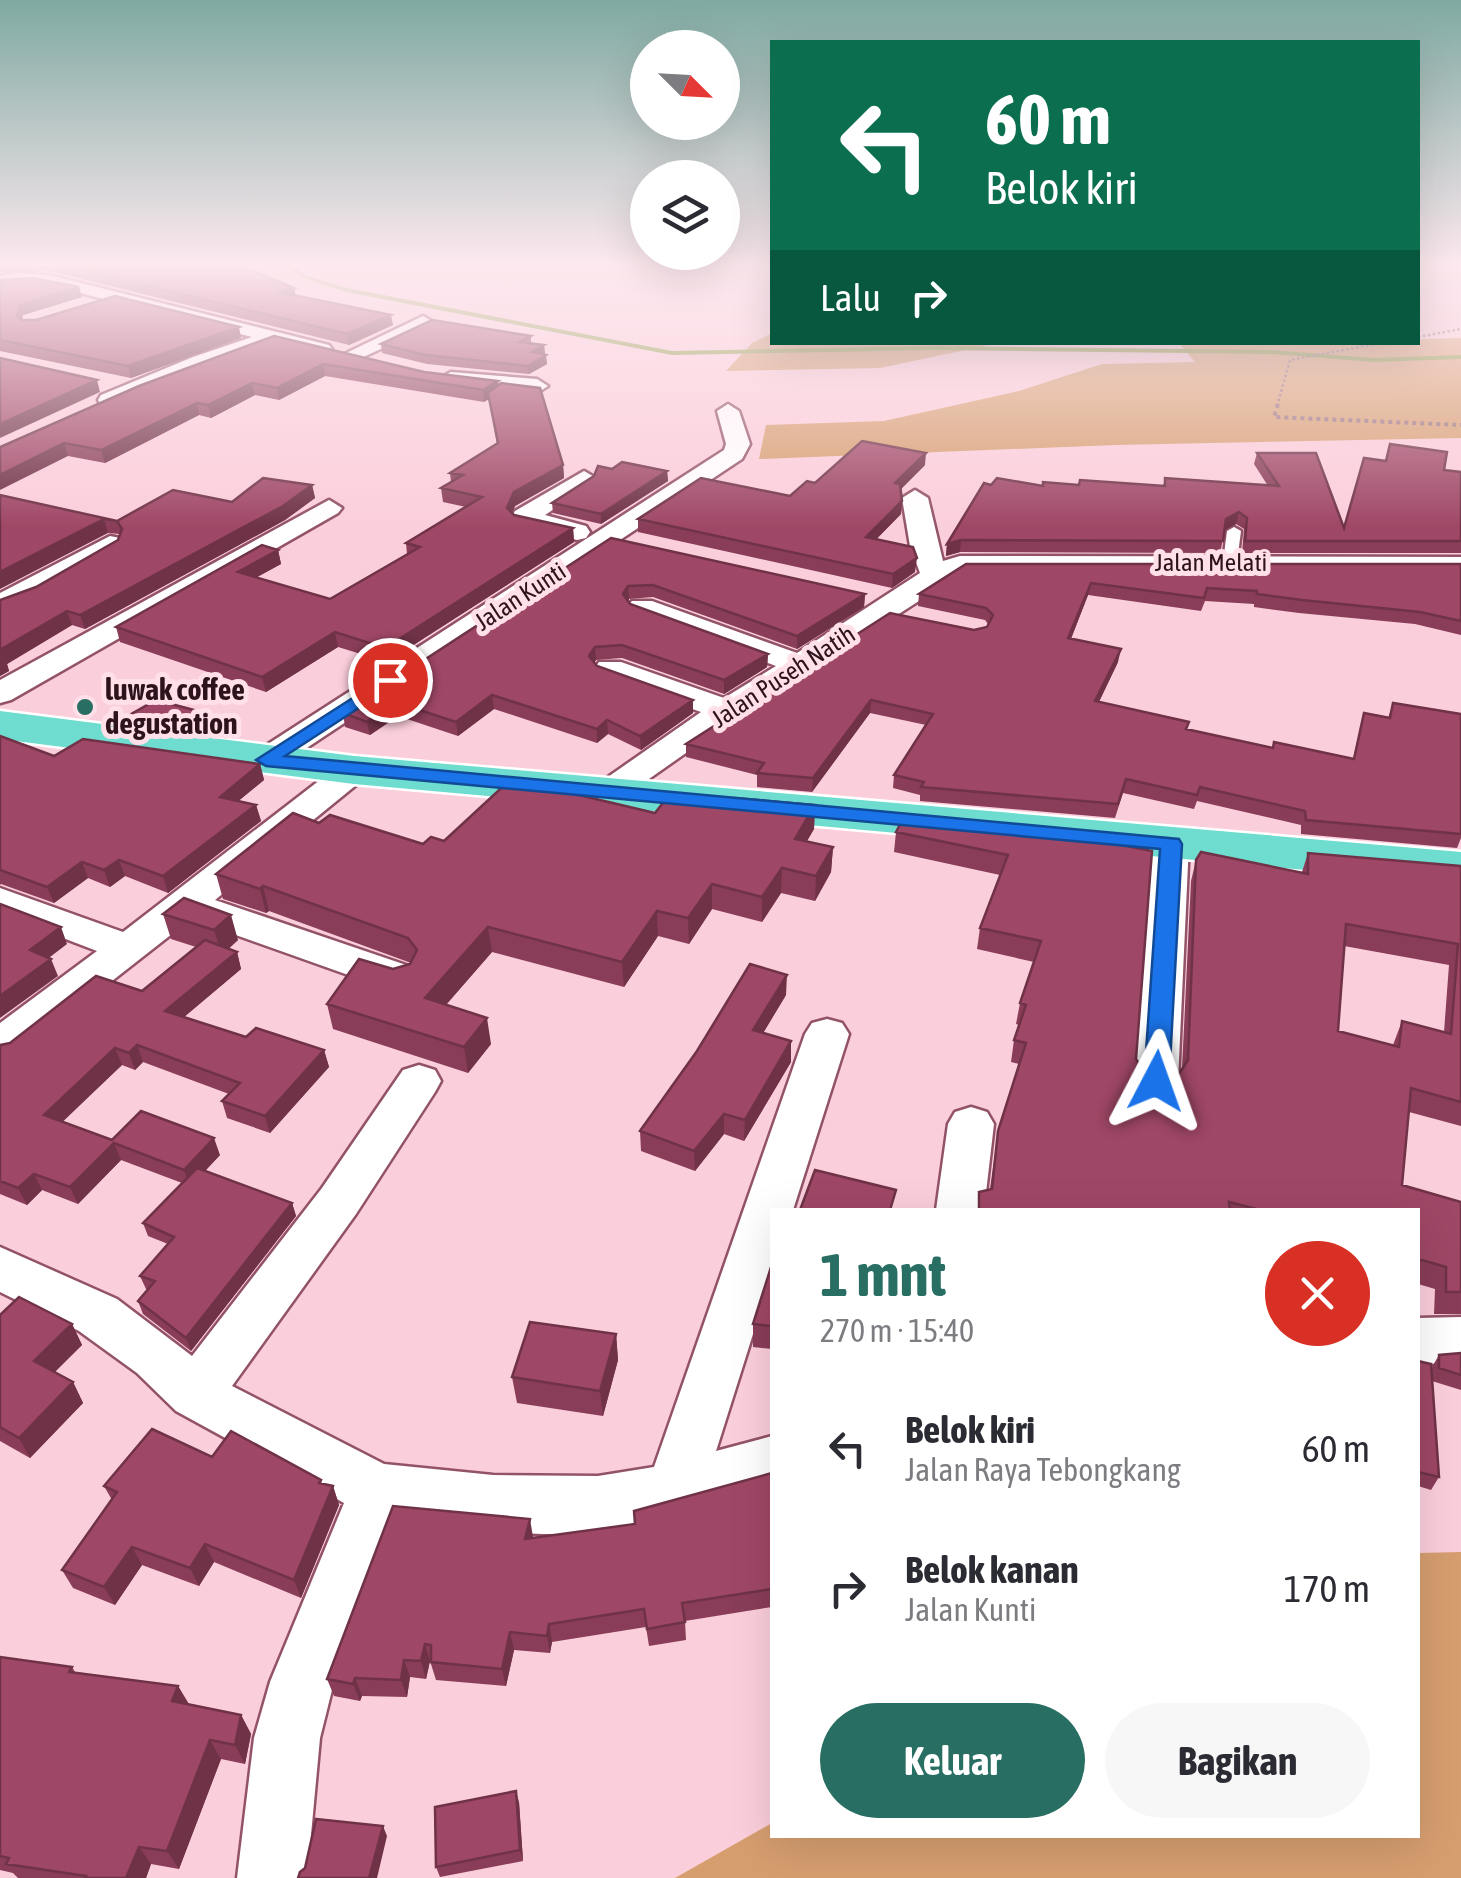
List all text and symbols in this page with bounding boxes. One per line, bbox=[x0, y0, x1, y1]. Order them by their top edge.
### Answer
north arrow bbox=[630, 30, 740, 140]
map controls bbox=[630, 30, 740, 270]
text: 60 m bbox=[985, 79, 1111, 159]
icon: left bbox=[820, 80, 950, 210]
button: layers bbox=[630, 160, 740, 270]
text: Belok kiri bbox=[985, 162, 1138, 214]
icon: right bbox=[901, 270, 956, 325]
text: Lalu bbox=[820, 276, 881, 319]
street label: Jalan Melati bbox=[1155, 548, 1267, 576]
street label: Jalan Kunti bbox=[469, 556, 571, 636]
street label: Jalan Puseh Natih bbox=[706, 619, 860, 733]
pin bbox=[348, 638, 433, 723]
icon: arrive bbox=[363, 653, 418, 708]
place label: luwak coffee degustation bbox=[105, 672, 245, 740]
marker: luwak coffee degustation bbox=[74, 696, 96, 718]
position arrow bbox=[1104, 1029, 1208, 1133]
text: 1 mnt bbox=[820, 1240, 946, 1309]
button: close bbox=[1265, 1241, 1370, 1346]
text: 270 m · 15:40 bbox=[820, 1312, 974, 1349]
text: Belok kiri bbox=[905, 1408, 1035, 1451]
icon: left bbox=[820, 1421, 875, 1476]
text: 60 m bbox=[1302, 1427, 1370, 1470]
text: Jalan Raya Tebongkang bbox=[905, 1451, 1181, 1488]
text: Belok kanan bbox=[905, 1548, 1079, 1591]
icon: right bbox=[820, 1561, 875, 1616]
text: 170 m bbox=[1284, 1567, 1370, 1610]
text: Jalan Kunti bbox=[905, 1591, 1036, 1628]
button: Keluar bbox=[820, 1703, 1085, 1818]
button: Bagikan bbox=[1105, 1703, 1370, 1818]

